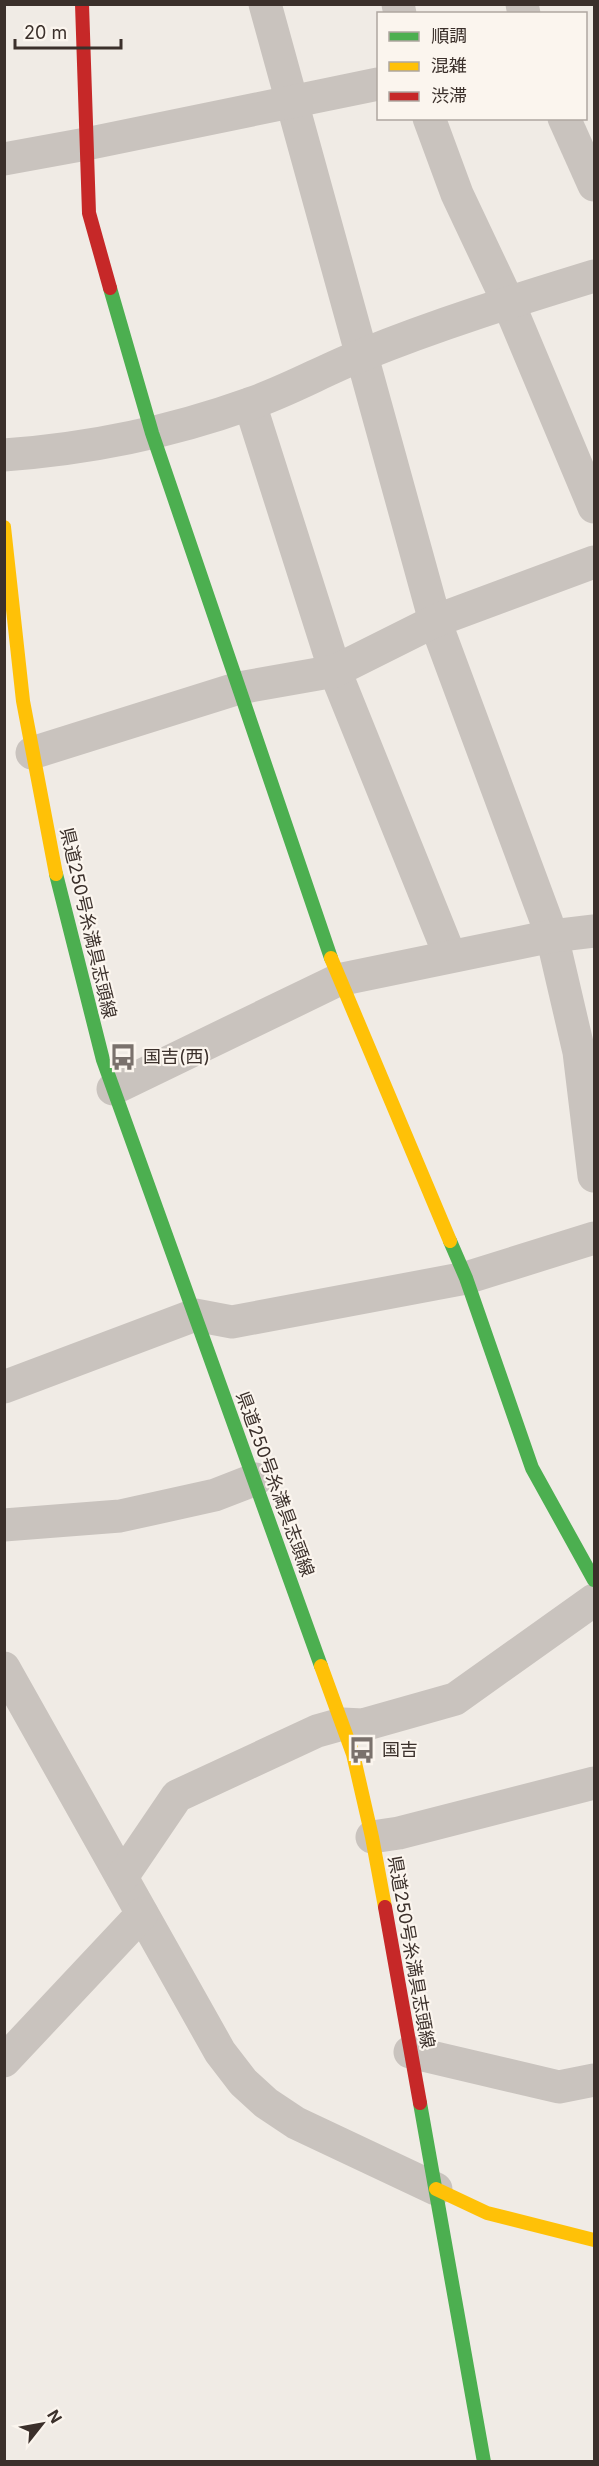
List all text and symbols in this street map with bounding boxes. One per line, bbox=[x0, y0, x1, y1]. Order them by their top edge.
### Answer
scale bar bbox=[15, 12, 122, 50]
legend bbox=[377, 12, 587, 120]
text: 20 m bbox=[24, 22, 67, 43]
text: 順調 bbox=[431, 25, 467, 46]
text: 混雑 bbox=[431, 55, 467, 76]
text: 渋滞 bbox=[431, 85, 467, 106]
street label: 県道250号糸満具志頭線 bbox=[56, 825, 121, 1020]
bus stop icon: 国吉(西) bbox=[108, 1042, 138, 1072]
place label: 国吉(西) bbox=[143, 1046, 210, 1067]
street label: 県道250号糸満具志頭線 bbox=[232, 1388, 319, 1579]
bus stop icon: 国吉 bbox=[347, 1735, 377, 1765]
place label: 国吉 bbox=[382, 1739, 418, 1760]
street label: 県道250号糸満具志頭線 bbox=[384, 1854, 439, 2050]
north arrow bbox=[12, 2394, 72, 2454]
text: N bbox=[43, 2406, 67, 2427]

